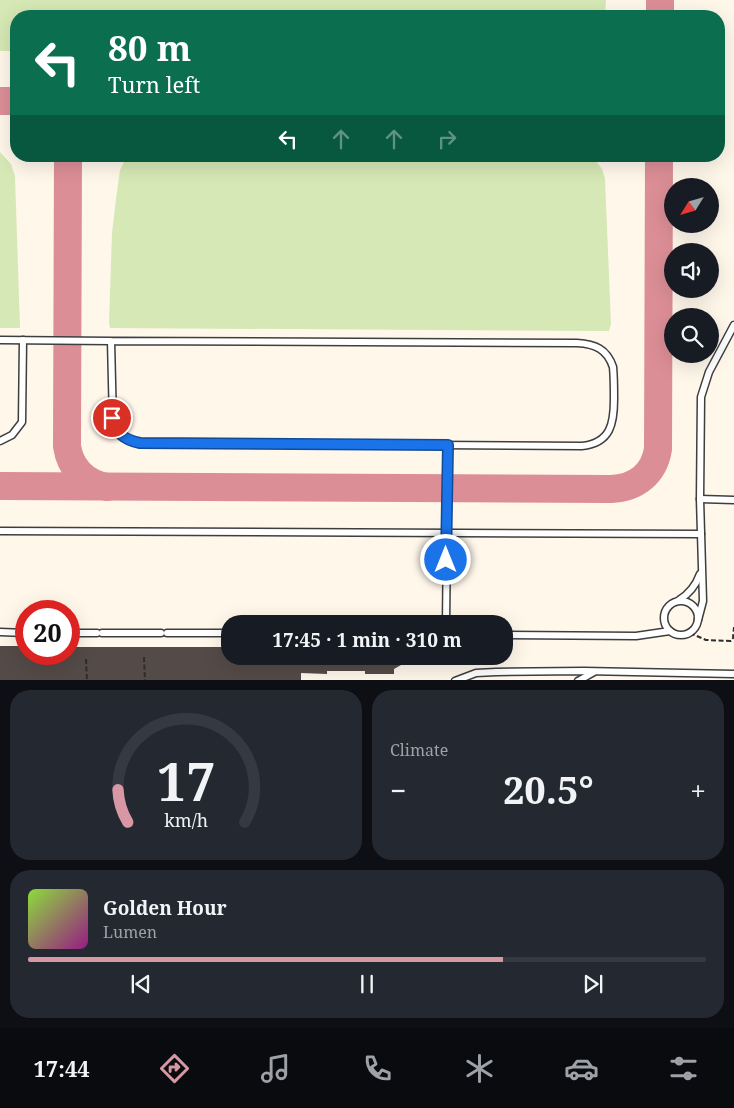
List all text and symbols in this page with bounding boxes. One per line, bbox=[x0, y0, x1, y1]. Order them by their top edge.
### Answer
text: 80 m bbox=[108, 24, 191, 71]
icon: left bbox=[25, 30, 90, 95]
text: Turn left bbox=[108, 69, 200, 99]
icon: left bbox=[274, 125, 302, 153]
icon: ahead bbox=[327, 125, 355, 153]
icon: ahead bbox=[380, 125, 408, 153]
icon: right bbox=[433, 125, 461, 153]
north arrow bbox=[664, 178, 719, 232]
map controls bbox=[664, 178, 719, 363]
button: sound bbox=[664, 243, 719, 298]
button: search bbox=[664, 308, 719, 363]
pin bbox=[91, 397, 133, 439]
icon: arrive bbox=[98, 404, 126, 432]
position arrow bbox=[419, 533, 471, 585]
speed limit sign: 20 bbox=[15, 600, 80, 665]
text: 17:45 · 1 min · 310 m bbox=[272, 627, 462, 653]
text: Climate bbox=[390, 739, 448, 761]
text: 17 bbox=[157, 745, 215, 816]
text: 20.5° bbox=[503, 763, 594, 815]
text: − bbox=[390, 771, 406, 809]
text: + bbox=[690, 771, 706, 809]
text: km/h bbox=[164, 808, 208, 832]
text: Golden Hour bbox=[103, 895, 227, 921]
text: Lumen bbox=[103, 921, 157, 943]
icon: previous bbox=[127, 970, 155, 998]
icon: pause bbox=[353, 970, 381, 998]
icon: next bbox=[579, 970, 607, 998]
icon: directions bbox=[157, 1051, 192, 1086]
icon: music bbox=[258, 1051, 293, 1086]
icon: phone bbox=[360, 1051, 395, 1086]
icon: climate bbox=[462, 1051, 497, 1086]
icon: car bbox=[564, 1051, 599, 1086]
icon: filters bbox=[666, 1051, 701, 1086]
text: 17:44 bbox=[33, 1053, 90, 1083]

